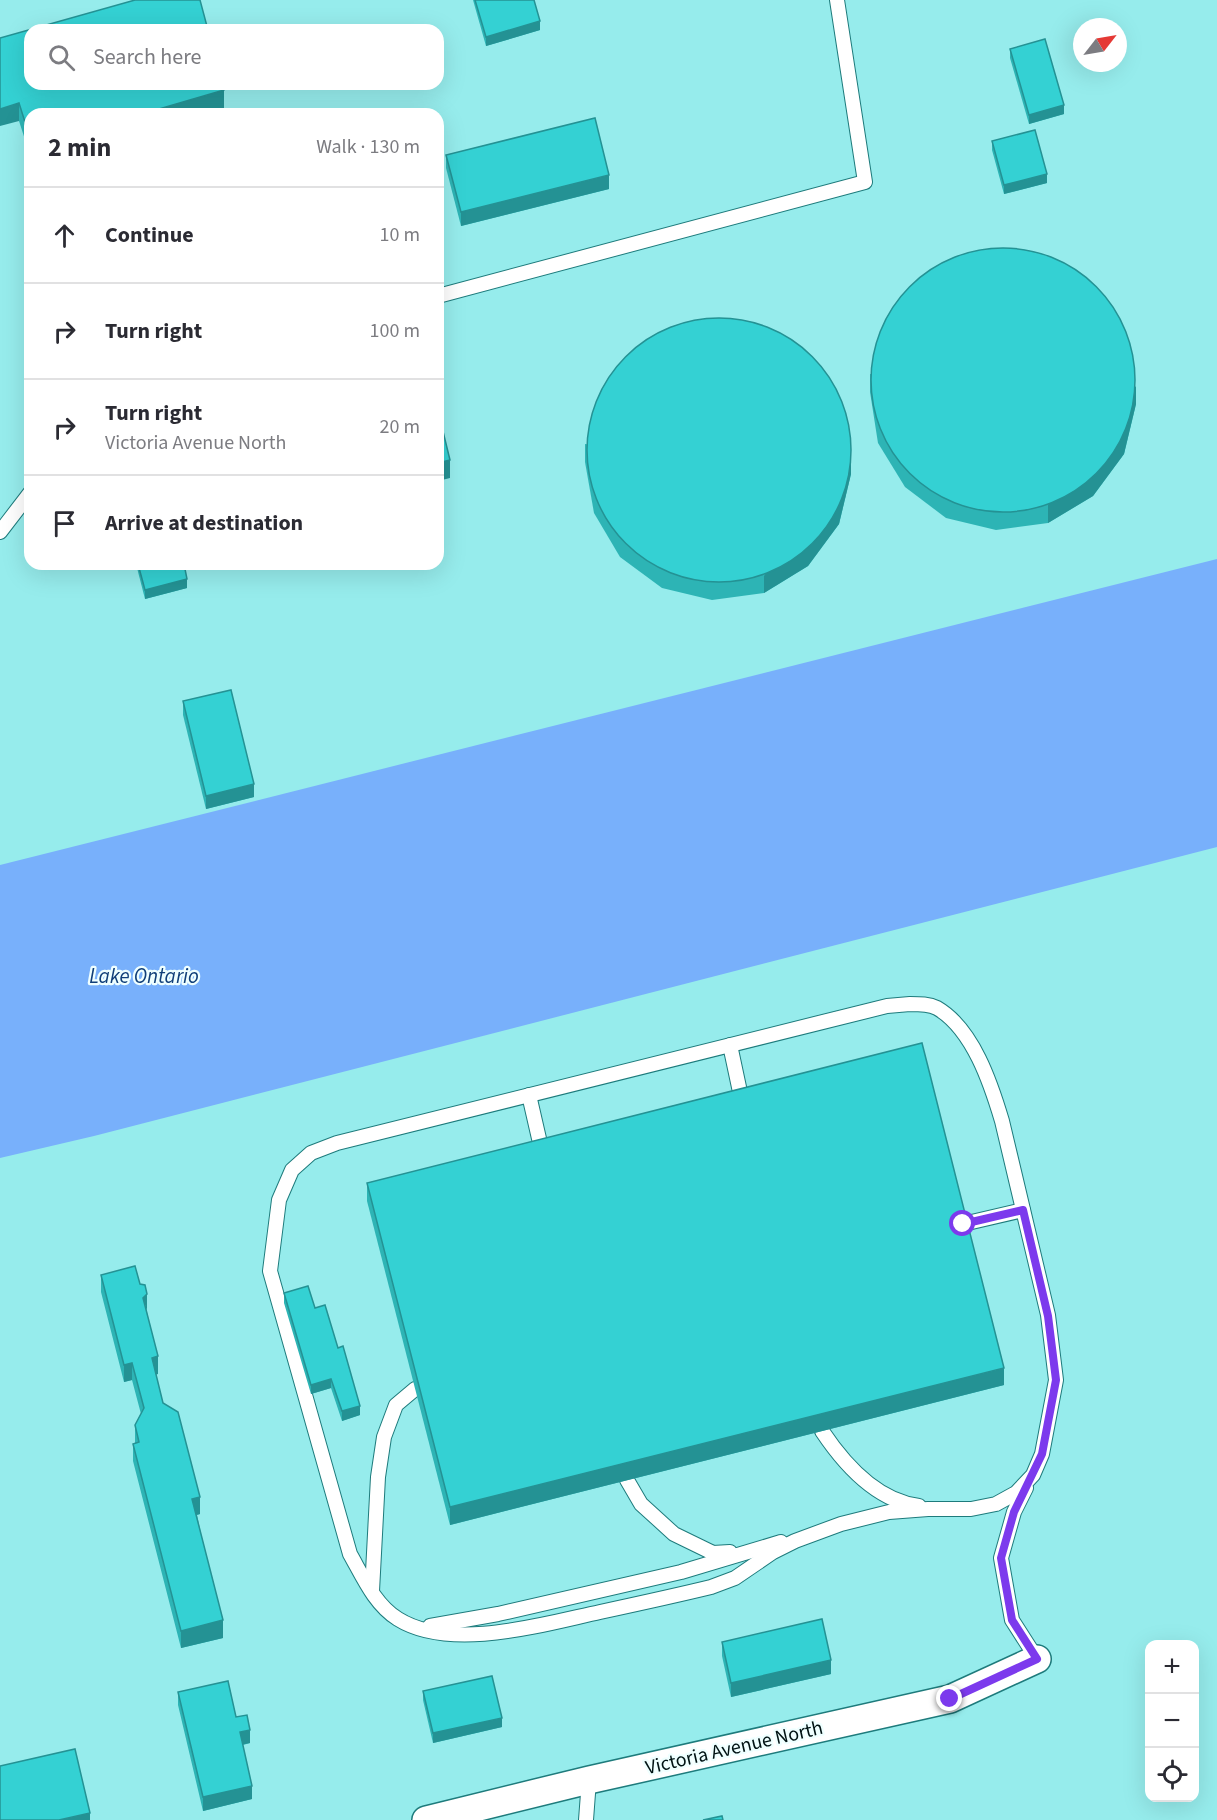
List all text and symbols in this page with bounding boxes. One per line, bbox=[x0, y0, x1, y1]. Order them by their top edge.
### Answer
north arrow bbox=[1073, 18, 1127, 72]
search box bbox=[24, 24, 444, 90]
icon: search bbox=[45, 41, 78, 74]
text: Search here bbox=[93, 41, 201, 73]
text: 2 min bbox=[48, 129, 111, 166]
text: Walk · 130 m bbox=[316, 133, 420, 161]
icon: ahead bbox=[48, 219, 81, 252]
text: Continue bbox=[105, 219, 194, 251]
text: 10 m bbox=[380, 221, 420, 249]
icon: right bbox=[48, 315, 81, 348]
text: Turn right bbox=[105, 315, 202, 347]
text: 100 m bbox=[370, 317, 420, 345]
text: Turn right bbox=[105, 397, 202, 429]
icon: right bbox=[48, 411, 81, 444]
text: 20 m bbox=[380, 413, 420, 441]
text: Victoria Avenue North bbox=[105, 429, 286, 457]
icon: arrive bbox=[48, 507, 81, 540]
text: Arrive at destination bbox=[105, 507, 303, 539]
water label: Lake Ontario bbox=[89, 961, 199, 991]
route start bbox=[949, 1210, 975, 1236]
map controls bbox=[1145, 1640, 1199, 1802]
button: + bbox=[1145, 1640, 1199, 1694]
route end bbox=[936, 1685, 962, 1711]
button: − bbox=[1145, 1694, 1199, 1748]
street label: Victoria Avenue North bbox=[643, 1714, 826, 1782]
button: locate bbox=[1145, 1748, 1199, 1802]

